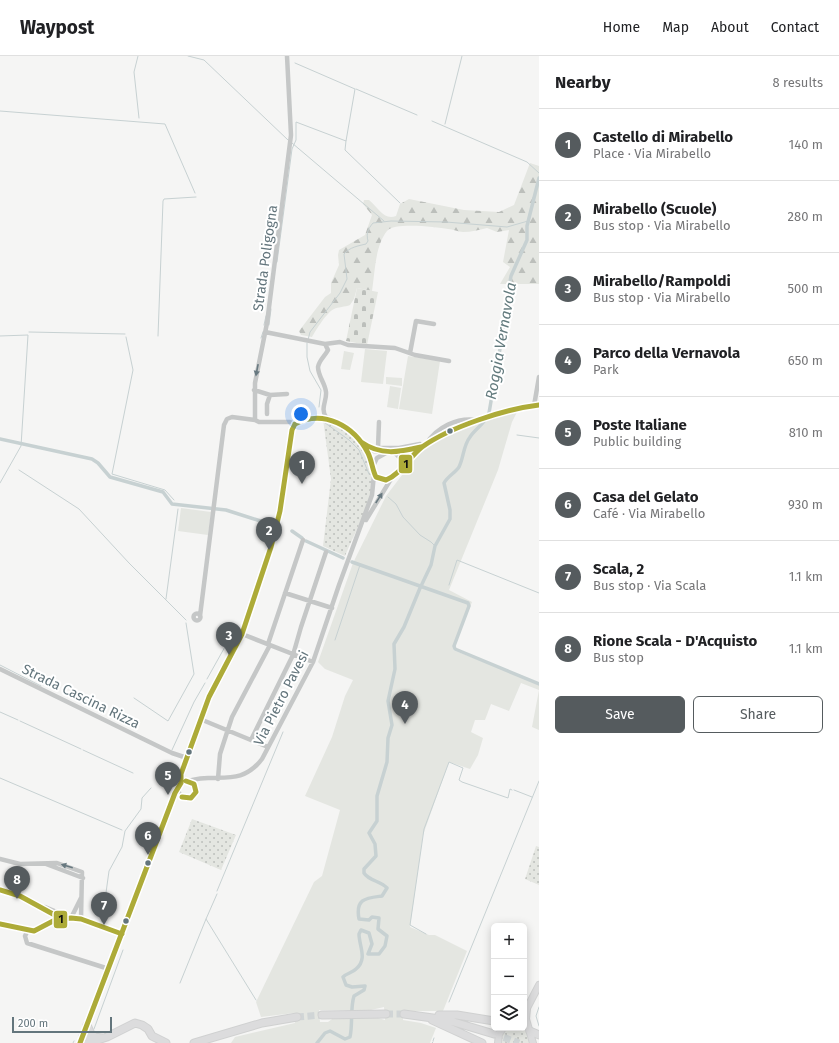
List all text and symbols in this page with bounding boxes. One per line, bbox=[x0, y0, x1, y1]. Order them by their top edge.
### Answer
text: Waypost bbox=[20, 16, 94, 39]
text: Home bbox=[603, 19, 640, 36]
text: Map bbox=[662, 19, 689, 36]
text: About bbox=[711, 19, 749, 36]
text: Contact bbox=[771, 19, 819, 36]
text: Nearby bbox=[555, 72, 610, 93]
text: 8 results bbox=[772, 75, 823, 90]
text: Castello di Mirabello bbox=[593, 128, 733, 146]
text: 1 bbox=[565, 137, 571, 152]
text: 140 m bbox=[789, 137, 823, 152]
text: Place · Via Mirabello bbox=[593, 146, 711, 161]
text: Mirabello (Scuole) bbox=[593, 200, 716, 218]
street label: Strada Poligogna bbox=[250, 204, 281, 312]
text: 2 bbox=[565, 209, 571, 224]
text: 280 m bbox=[788, 209, 823, 224]
text: Bus stop · Via Mirabello bbox=[593, 218, 731, 233]
text: Mirabello/Rampoldi bbox=[593, 272, 731, 290]
water label: Roggia Vernavola bbox=[482, 281, 520, 401]
text: 3 bbox=[565, 281, 571, 296]
text: 500 m bbox=[787, 281, 823, 296]
text: Bus stop · Via Mirabello bbox=[593, 290, 731, 305]
text: Parco della Vernavola bbox=[593, 344, 740, 362]
text: 4 bbox=[564, 353, 572, 368]
text: 650 m bbox=[788, 353, 823, 368]
text: Park bbox=[593, 362, 619, 377]
one-way arrow bbox=[254, 364, 260, 376]
your location bbox=[291, 404, 311, 424]
text: Poste Italiane bbox=[593, 416, 687, 434]
text: 5 bbox=[565, 425, 571, 440]
text: 810 m bbox=[789, 425, 823, 440]
unlabelled marker bbox=[445, 426, 455, 436]
text: Public building bbox=[593, 434, 681, 449]
pin: 1 bbox=[289, 451, 315, 484]
line badge: 1 bbox=[398, 454, 413, 474]
text: 1 bbox=[403, 458, 409, 471]
text: Casa del Gelato bbox=[593, 488, 699, 506]
one-way arrow bbox=[375, 493, 383, 503]
text: 6 bbox=[564, 497, 572, 512]
text: 930 m bbox=[788, 497, 823, 512]
text: Café · Via Mirabello bbox=[593, 506, 705, 521]
pin: 2 bbox=[256, 517, 282, 550]
text: Scala, 2 bbox=[593, 560, 644, 578]
text: 7 bbox=[565, 569, 571, 584]
text: 1.1 km bbox=[789, 569, 823, 584]
text: Bus stop · Via Scala bbox=[593, 578, 706, 593]
pin: 3 bbox=[216, 622, 242, 655]
text: Rione Scala - D'Acquisto bbox=[593, 632, 757, 650]
text: 8 bbox=[564, 641, 572, 656]
text: 1.1 km bbox=[789, 641, 823, 656]
street label: Via Pietro Pavesi bbox=[250, 648, 313, 749]
text: Bus stop bbox=[593, 650, 644, 665]
street label: Strada Cascina Rizza bbox=[19, 661, 142, 732]
pin: 4 bbox=[392, 691, 418, 724]
button: Save bbox=[555, 696, 685, 733]
button: Share bbox=[693, 696, 823, 733]
unlabelled marker bbox=[184, 747, 194, 757]
pin: 5 bbox=[155, 762, 181, 795]
pin: 6 bbox=[135, 822, 161, 855]
unlabelled marker bbox=[143, 858, 153, 868]
one-way arrow bbox=[60, 863, 72, 869]
pin: 8 bbox=[4, 866, 30, 899]
pin: 7 bbox=[91, 892, 117, 925]
line badge: 1 bbox=[53, 910, 68, 929]
text: 1 bbox=[58, 913, 64, 926]
unlabelled marker bbox=[121, 916, 131, 926]
map controls bbox=[491, 923, 527, 1031]
button: + bbox=[491, 923, 527, 959]
button: − bbox=[491, 959, 527, 995]
button: layers bbox=[491, 995, 527, 1031]
scale bar bbox=[12, 1015, 112, 1034]
text: 200 m bbox=[18, 1017, 48, 1030]

